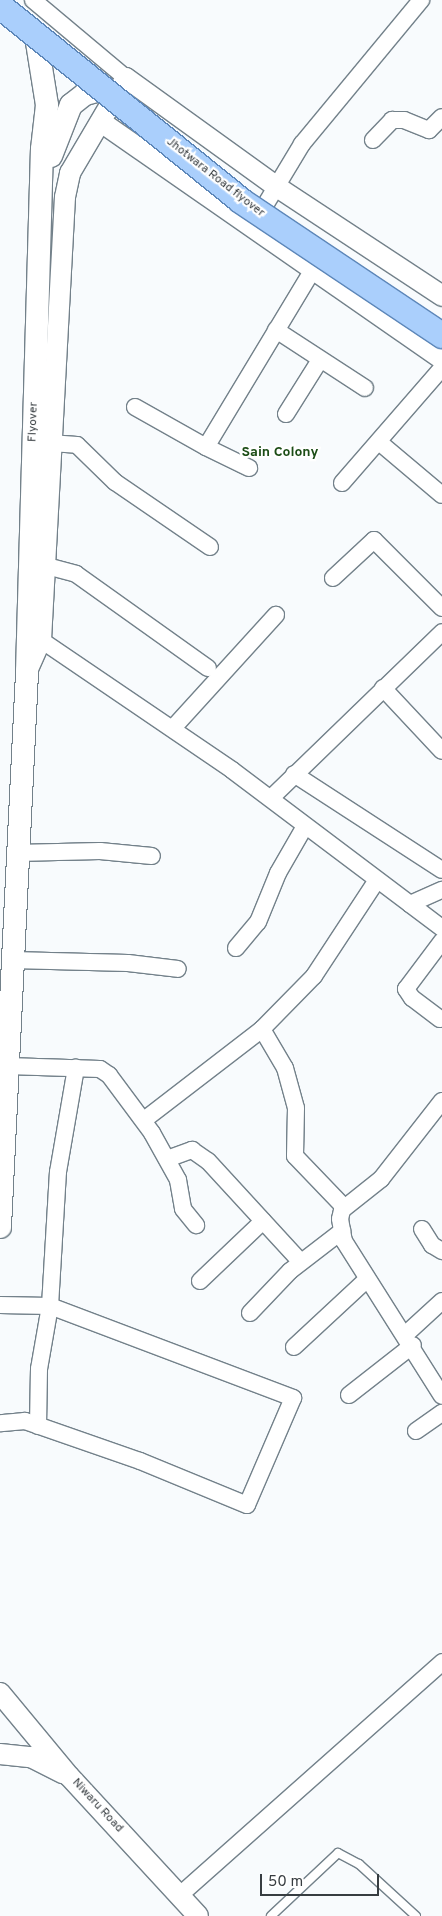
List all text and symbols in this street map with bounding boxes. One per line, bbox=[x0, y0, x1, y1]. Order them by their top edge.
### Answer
street label: Jhotwara Road flyover bbox=[163, 135, 267, 221]
street label: Flyover bbox=[26, 402, 42, 442]
district label: Sain Colony bbox=[242, 445, 318, 461]
street label: Niwaru Road bbox=[68, 1776, 126, 1836]
scale bar bbox=[262, 1864, 381, 1896]
text: 50 m bbox=[268, 1873, 303, 1892]

